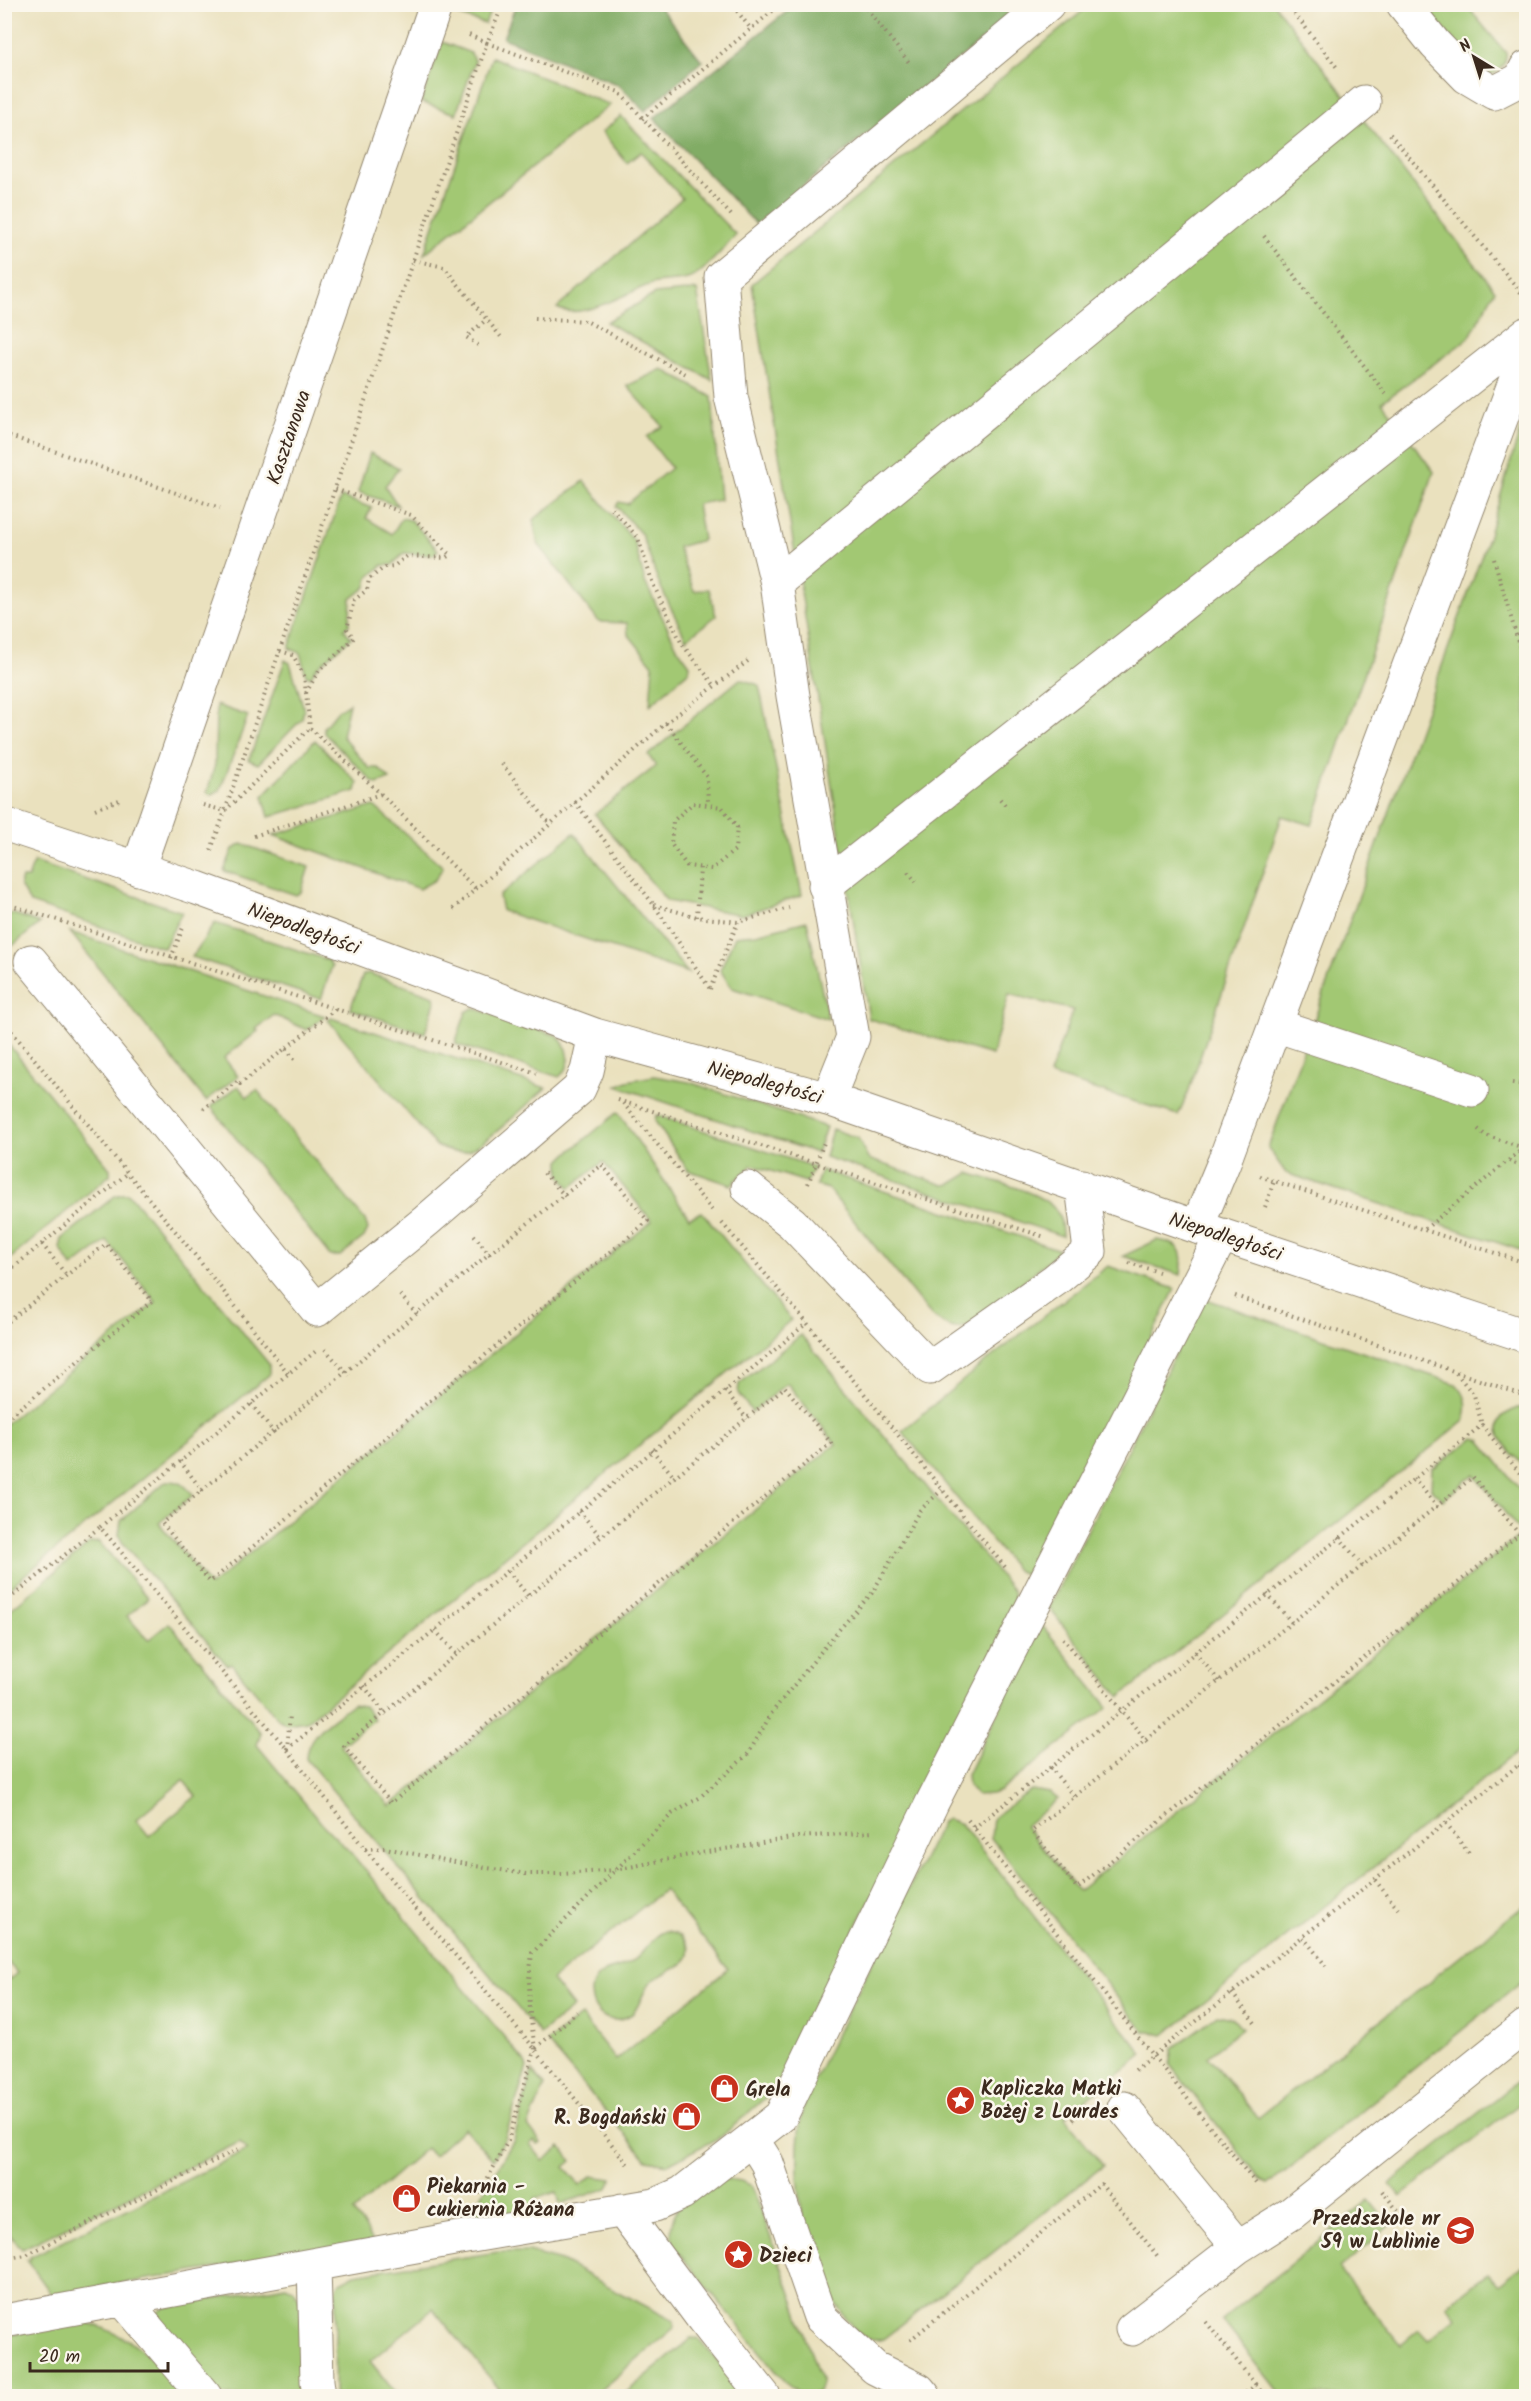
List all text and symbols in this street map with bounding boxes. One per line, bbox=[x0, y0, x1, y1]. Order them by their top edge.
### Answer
north arrow bbox=[1444, 27, 1504, 87]
text: N bbox=[1454, 33, 1477, 59]
street label: Kasztanowa bbox=[259, 386, 321, 489]
street label: Niepodległości bbox=[243, 895, 365, 965]
street label: Niepodległości bbox=[703, 1053, 827, 1115]
street label: Niepodległości bbox=[1164, 1204, 1288, 1272]
shop icon: Grela bbox=[709, 2073, 741, 2105]
place label: Kapliczka Matki Bożej z Lourdes bbox=[981, 2074, 1122, 2129]
place label: Grela bbox=[746, 2075, 790, 2107]
place icon: Kapliczka Matki Bożej z Lourdes bbox=[944, 2084, 976, 2116]
shop icon: R. Bogdański bbox=[671, 2101, 703, 2133]
place label: R. Bogdański bbox=[554, 2103, 667, 2135]
place label: Piekarnia - cukiernia Różana bbox=[427, 2172, 574, 2227]
shop icon: Piekarnia - cukiernia Różana bbox=[390, 2182, 422, 2214]
place label: Przedszkole nr 59 w Lublinie bbox=[1313, 2204, 1441, 2259]
school or university icon: Przedszkole nr 59 w Lublinie bbox=[1445, 2214, 1477, 2246]
place icon: Dzieci bbox=[722, 2239, 754, 2271]
place label: Dzieci bbox=[759, 2241, 813, 2273]
scale bar bbox=[30, 2335, 168, 2373]
text: 20 m bbox=[39, 2343, 80, 2372]

